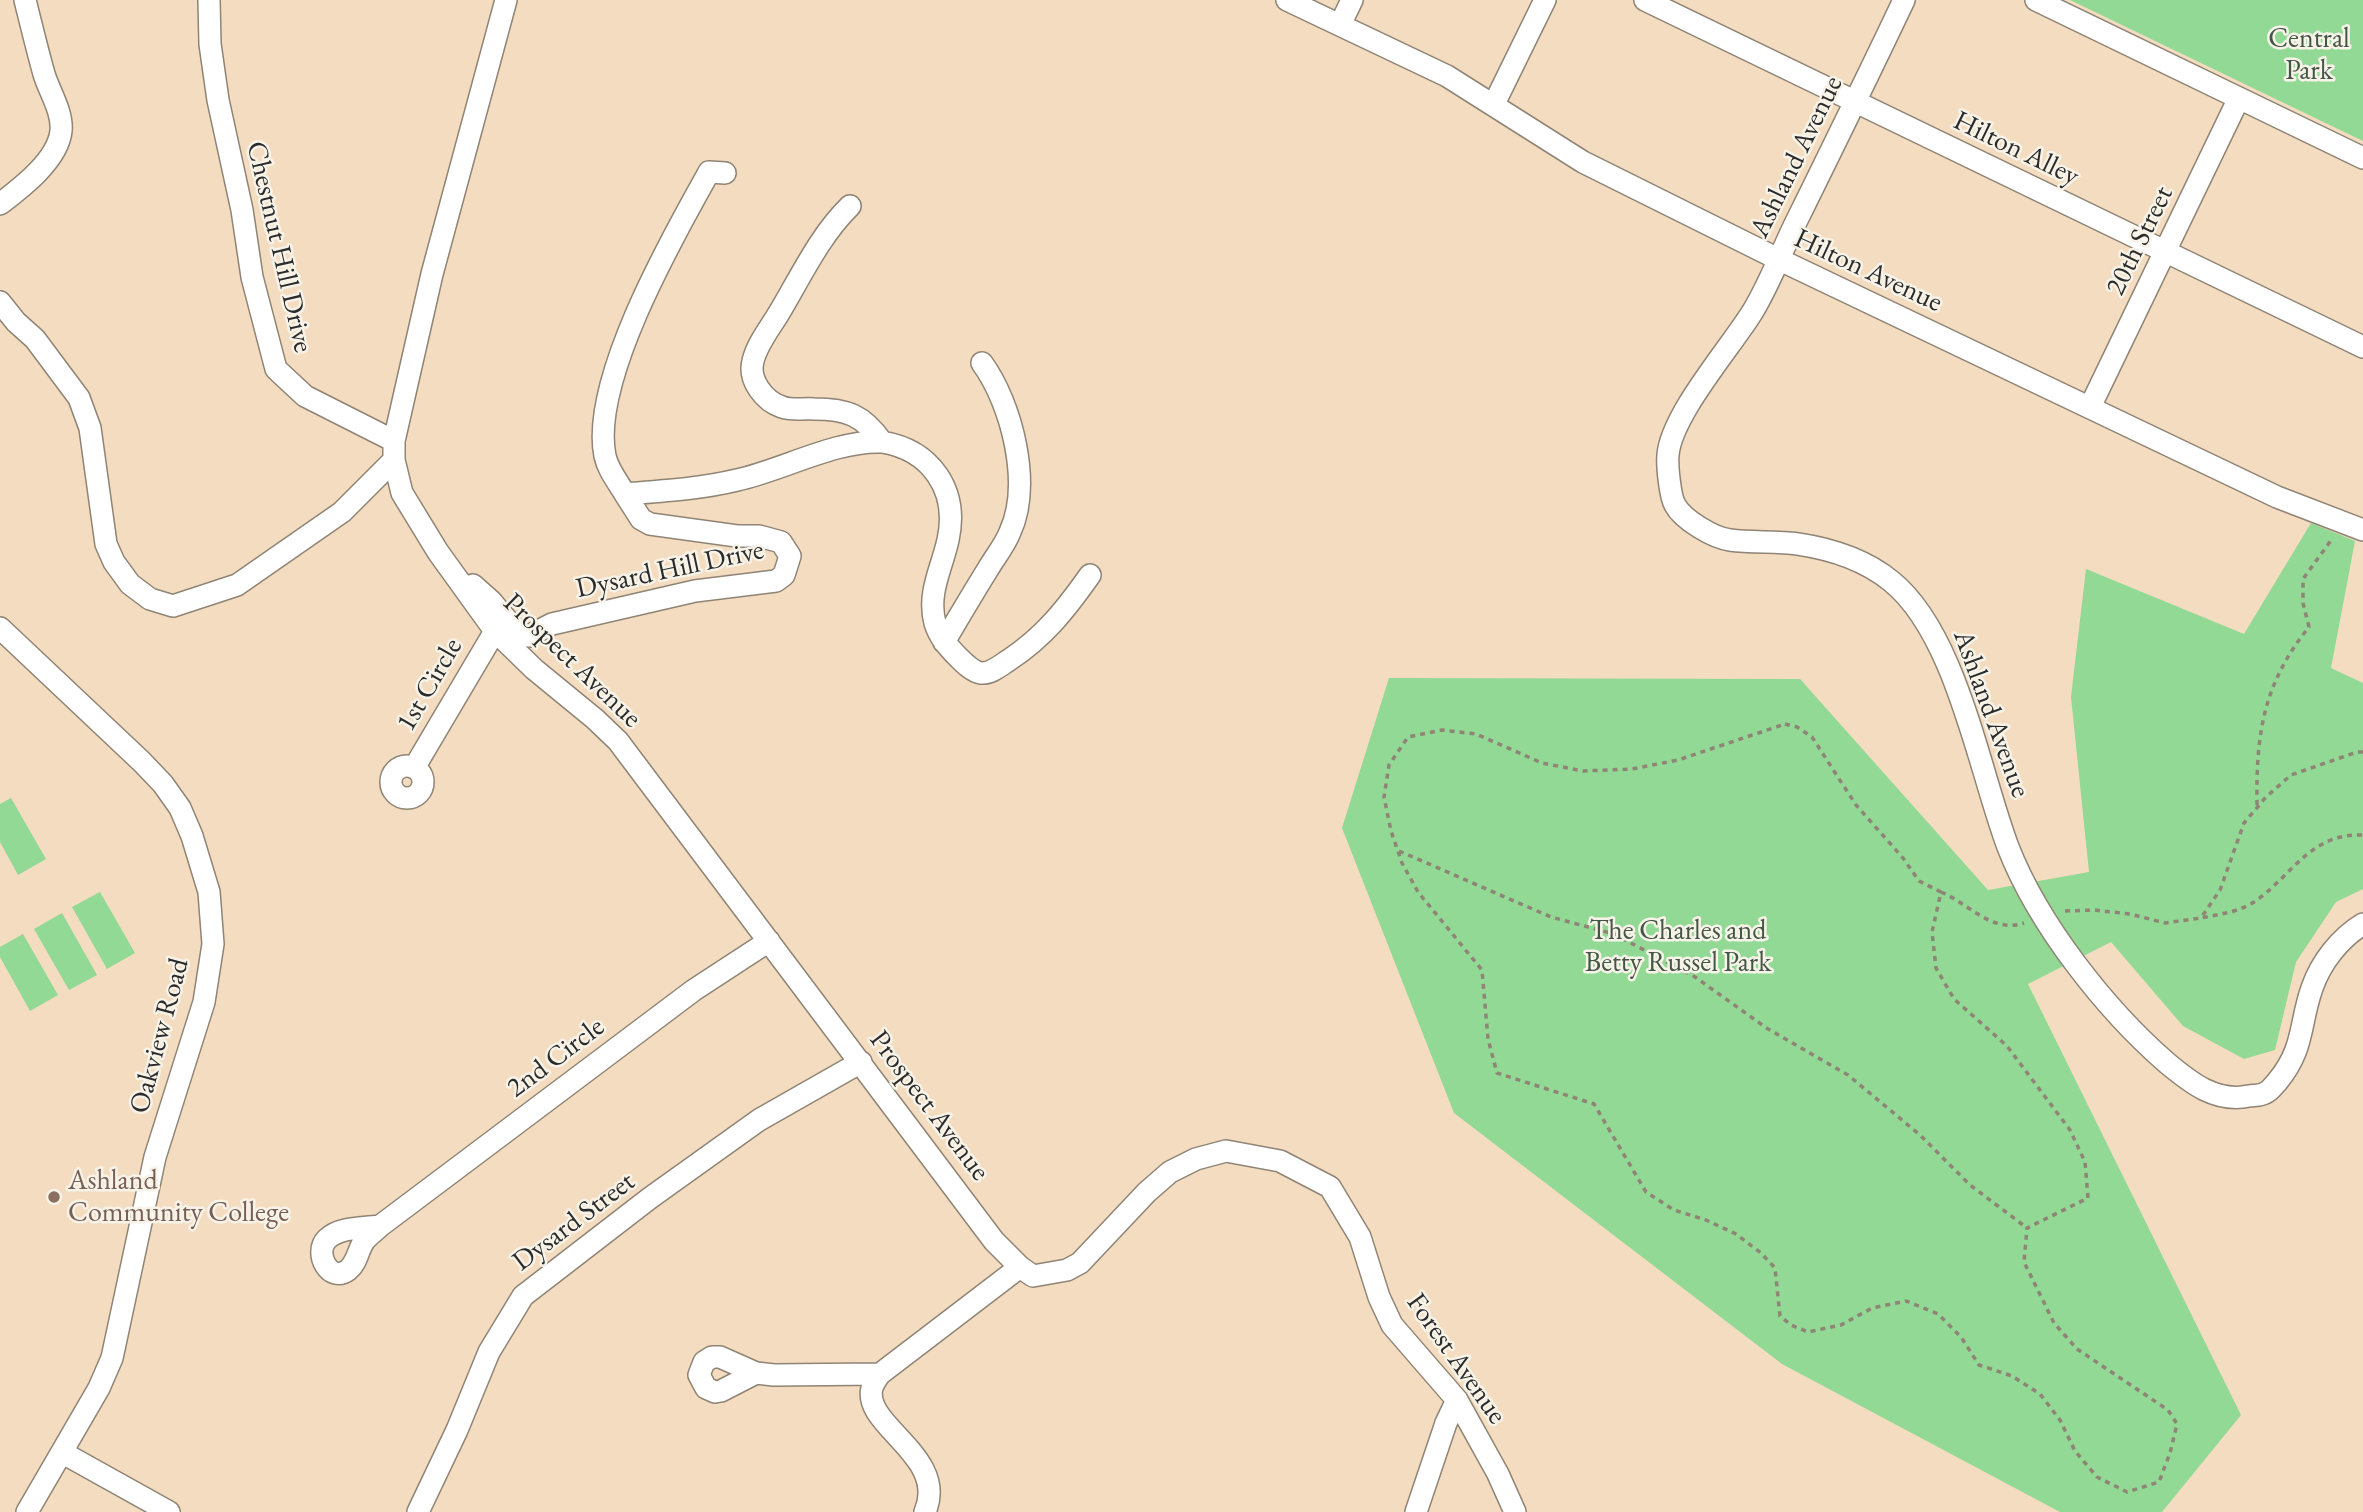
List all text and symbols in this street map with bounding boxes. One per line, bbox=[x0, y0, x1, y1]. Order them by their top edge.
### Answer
park label: Central Park bbox=[2268, 22, 2350, 88]
street label: Ashland Avenue bbox=[1743, 71, 1851, 243]
street label: Hilton Alley bbox=[1948, 104, 2084, 194]
street label: Chestnut Hill Drive bbox=[238, 138, 320, 356]
street label: 20th Street bbox=[2099, 181, 2181, 301]
street label: Hilton Avenue bbox=[1789, 222, 1947, 320]
street label: Dysard Hill Drive bbox=[573, 534, 767, 606]
street label: Prospect Avenue bbox=[496, 587, 648, 735]
street label: Ashland Avenue bbox=[1945, 626, 2037, 802]
street label: 1st Circle bbox=[390, 632, 470, 738]
park label: The Charles and Betty Russel Park bbox=[1585, 914, 1771, 980]
street label: Oakview Road bbox=[123, 955, 197, 1117]
street label: 2nd Circle bbox=[501, 1011, 611, 1105]
street label: Prospect Avenue bbox=[862, 1024, 996, 1188]
place label: Ashland Community College bbox=[68, 1164, 289, 1230]
street label: Dysard Street bbox=[506, 1165, 642, 1279]
marker: Ashland Community College bbox=[46, 1189, 62, 1205]
street label: Forest Avenue bbox=[1399, 1287, 1513, 1431]

